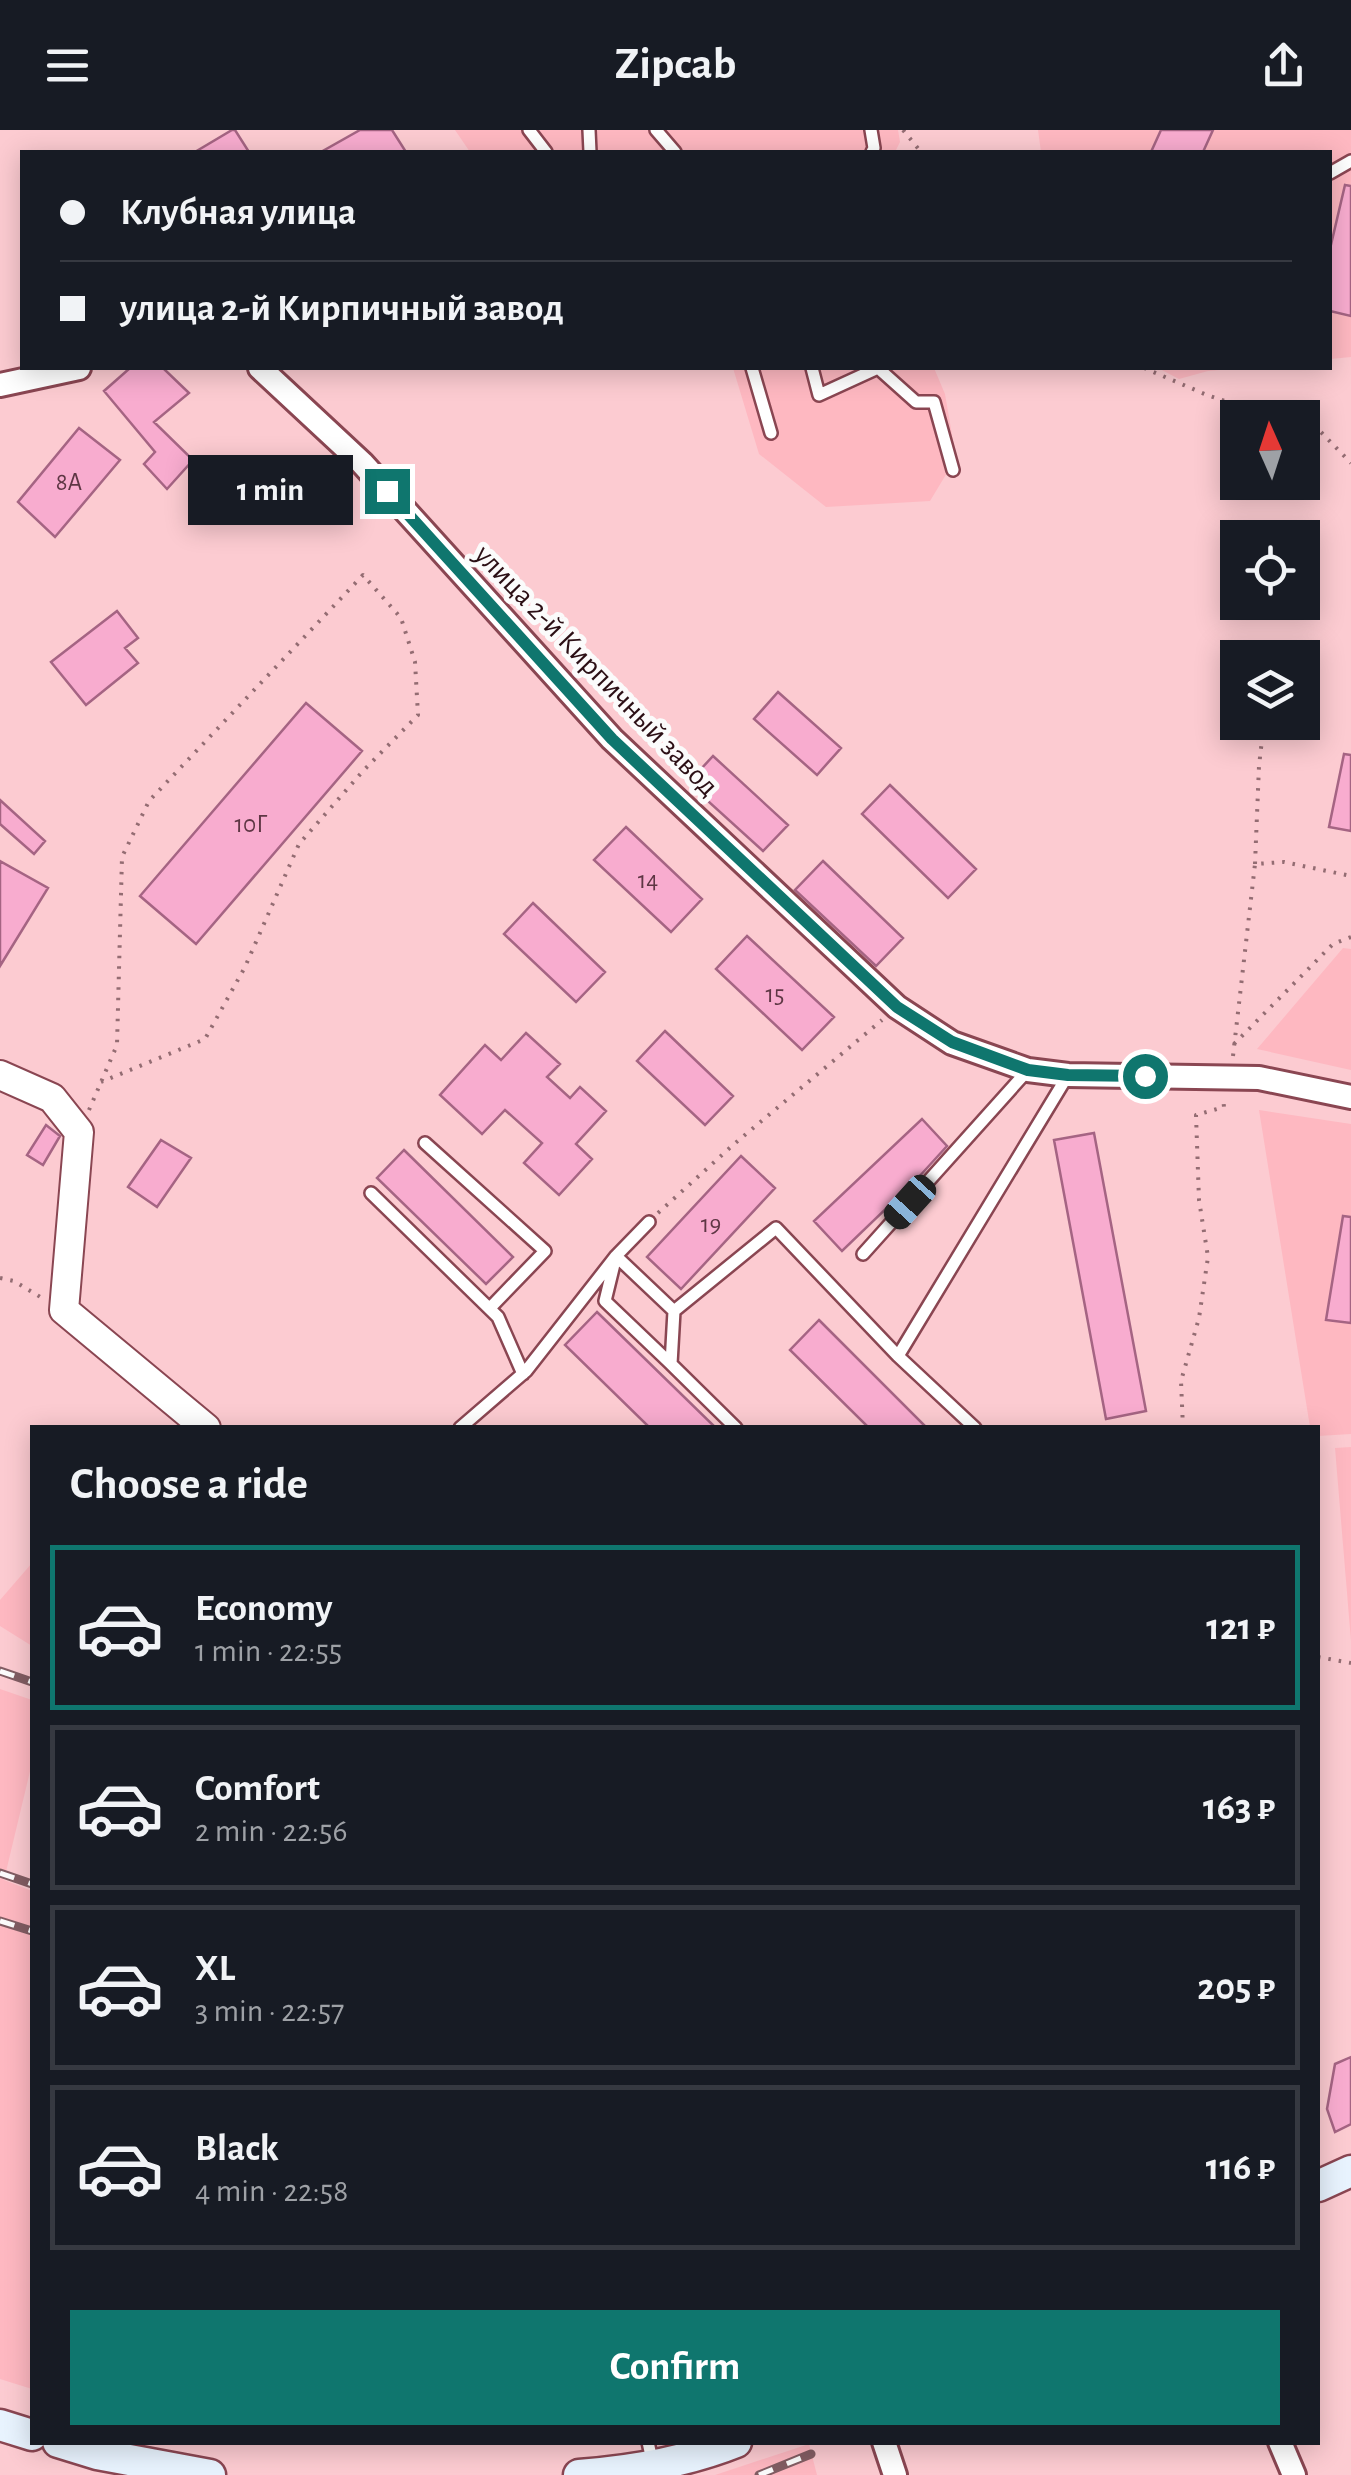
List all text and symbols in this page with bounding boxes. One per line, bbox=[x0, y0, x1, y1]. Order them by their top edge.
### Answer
icon: menu bbox=[40, 38, 95, 93]
icon: share bbox=[1256, 38, 1311, 93]
text: Zipcab bbox=[615, 42, 736, 87]
text: Клубная улица bbox=[120, 194, 356, 232]
text: улица 2-й Кирпичный завод bbox=[120, 290, 564, 328]
north arrow bbox=[1220, 400, 1320, 500]
map controls bbox=[1220, 400, 1320, 740]
callout: 1 min bbox=[187, 456, 352, 526]
route end bbox=[365, 469, 410, 514]
house number: 8А bbox=[56, 470, 83, 495]
text: 1 min bbox=[237, 474, 304, 506]
button: locate bbox=[1220, 520, 1320, 620]
street label: улица 2-й Кирпичный завод bbox=[468, 539, 724, 802]
button: layers bbox=[1220, 640, 1320, 740]
house number: 10Г bbox=[234, 812, 268, 837]
house number: 14 bbox=[638, 868, 658, 893]
house number: 15 bbox=[765, 982, 785, 1007]
route start bbox=[1123, 1054, 1168, 1099]
car bbox=[879, 1170, 941, 1234]
house number: 19 bbox=[701, 1212, 721, 1237]
text: Choose a ride bbox=[70, 1462, 308, 1507]
icon: car bbox=[75, 1583, 165, 1673]
text: Economy bbox=[195, 1590, 333, 1628]
text: 121 ₽ bbox=[1206, 1609, 1275, 1647]
text: 1 min · 22:55 bbox=[195, 1635, 342, 1667]
icon: car bbox=[75, 1763, 165, 1853]
text: Comfort bbox=[195, 1770, 320, 1808]
text: 163 ₽ bbox=[1203, 1789, 1275, 1827]
text: 2 min · 22:56 bbox=[195, 1815, 347, 1847]
icon: car bbox=[75, 1943, 165, 2033]
text: XL bbox=[195, 1950, 235, 1988]
text: 205 ₽ bbox=[1197, 1969, 1275, 2007]
text: 3 min · 22:57 bbox=[195, 1995, 344, 2027]
icon: car bbox=[75, 2123, 165, 2213]
text: Black bbox=[195, 2130, 279, 2168]
text: 116 ₽ bbox=[1206, 2149, 1275, 2187]
text: 4 min · 22:58 bbox=[195, 2175, 348, 2207]
button: Confirm bbox=[70, 2310, 1280, 2425]

